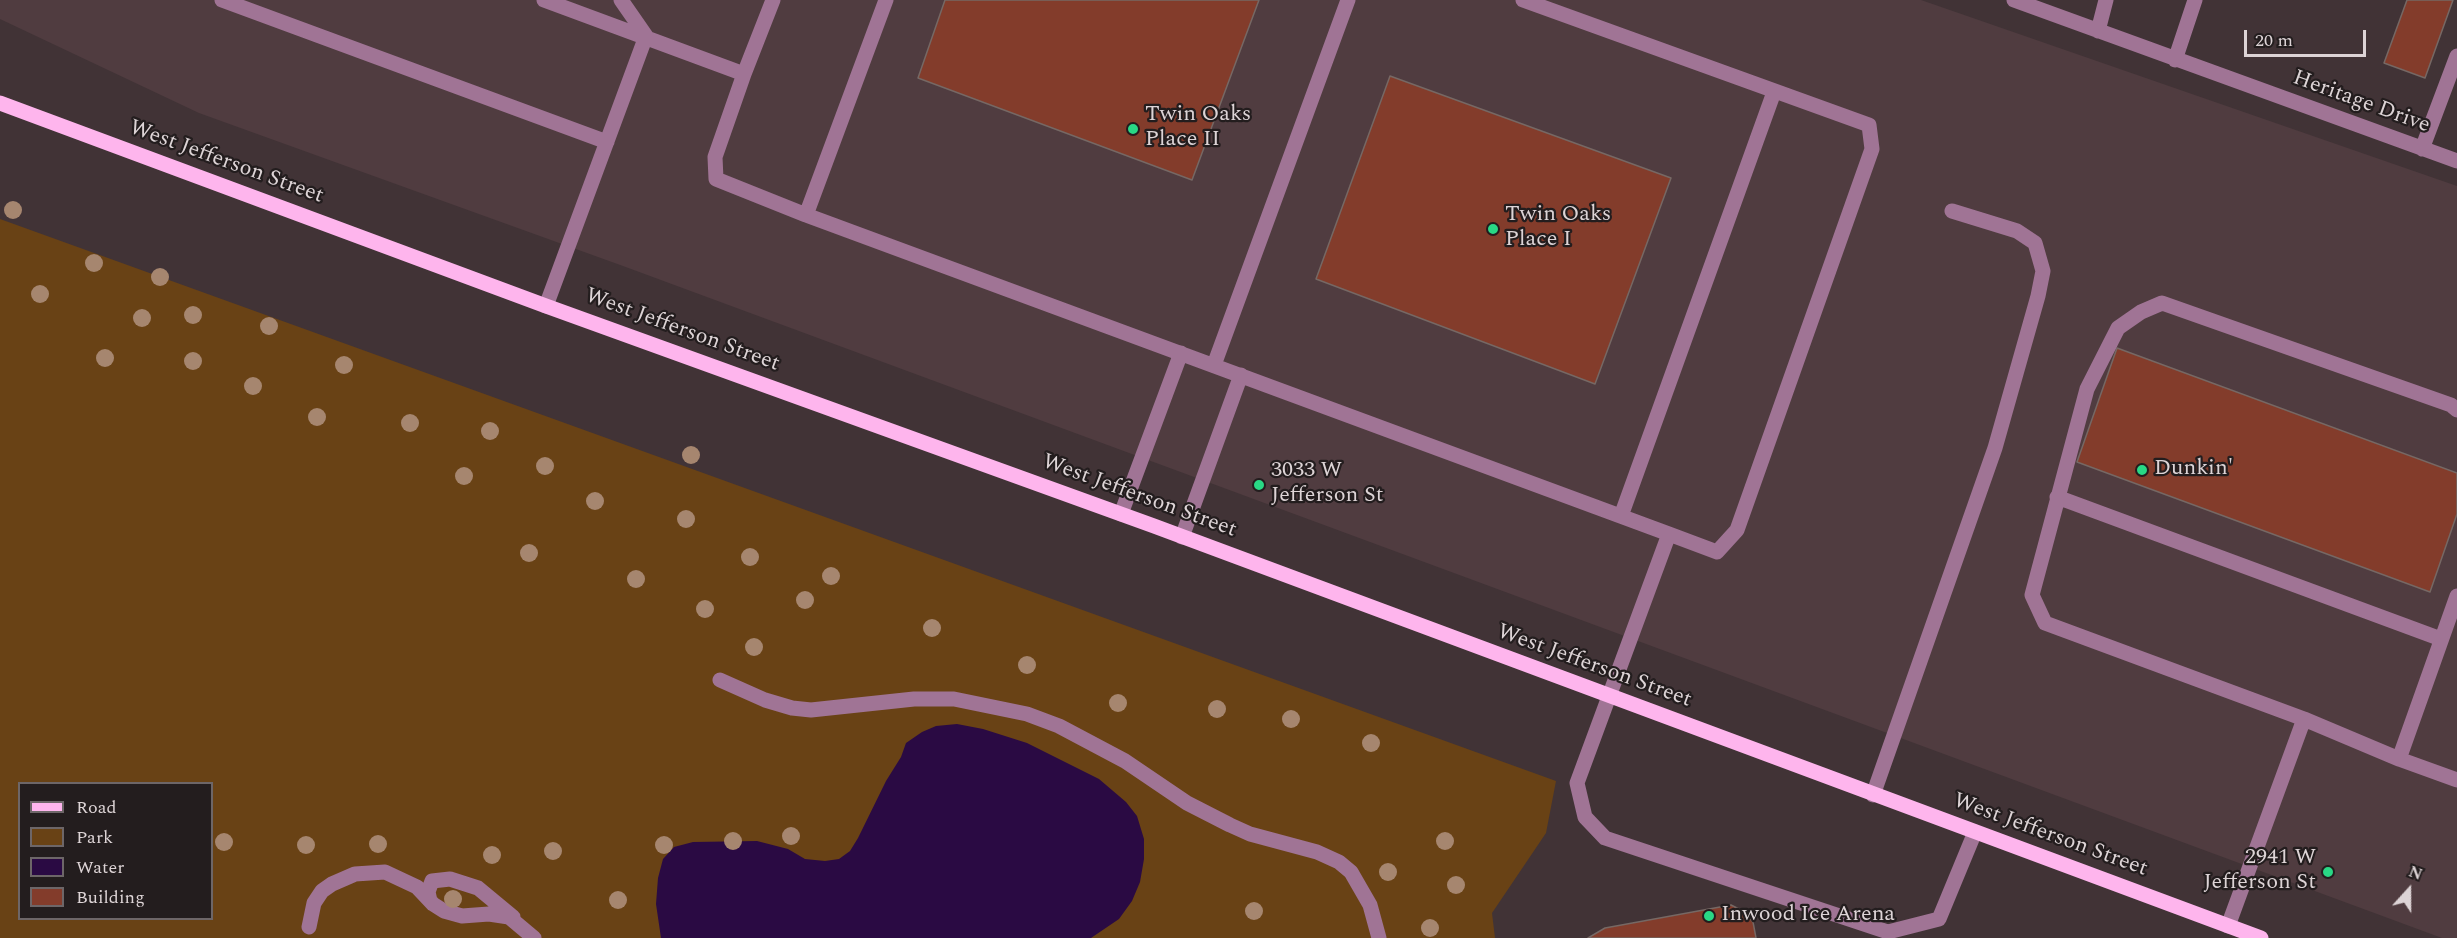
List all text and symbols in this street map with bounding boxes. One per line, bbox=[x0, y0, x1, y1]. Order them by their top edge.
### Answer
scale bar bbox=[2247, 18, 2368, 56]
text: 20 m bbox=[2255, 27, 2293, 54]
street label: Heritage Drive bbox=[2289, 66, 2433, 140]
place label: Twin Oaks Place II bbox=[1145, 103, 1251, 154]
street label: West Jefferson Street bbox=[125, 116, 327, 210]
marker: Twin Oaks Place II bbox=[1126, 122, 1140, 136]
place label: Twin Oaks Place I bbox=[1505, 203, 1611, 254]
marker: Twin Oaks Place I bbox=[1486, 222, 1500, 236]
street label: West Jefferson Street bbox=[581, 284, 783, 378]
street label: West Jefferson Street bbox=[1038, 450, 1240, 544]
place label: Dunkin' bbox=[2154, 457, 2233, 483]
place label: 3033 W Jefferson St bbox=[1271, 459, 1384, 511]
marker: Dunkin' bbox=[2135, 463, 2149, 477]
marker: 3033 W Jefferson St bbox=[1252, 478, 1266, 492]
street label: West Jefferson Street bbox=[1493, 620, 1695, 714]
legend bbox=[18, 782, 213, 920]
street label: West Jefferson Street bbox=[1949, 789, 2151, 883]
text: Road bbox=[76, 794, 117, 821]
text: Park bbox=[76, 824, 113, 851]
place label: 2941 W Jefferson St bbox=[2203, 846, 2316, 897]
text: Water bbox=[76, 854, 124, 881]
north arrow bbox=[2379, 860, 2439, 920]
text: N bbox=[2405, 860, 2426, 887]
marker: 2941 W Jefferson St bbox=[2321, 865, 2335, 879]
text: Building bbox=[76, 884, 145, 911]
place label: Inwood Ice Arena bbox=[1721, 903, 1895, 929]
marker: Inwood Ice Arena bbox=[1702, 909, 1716, 923]

